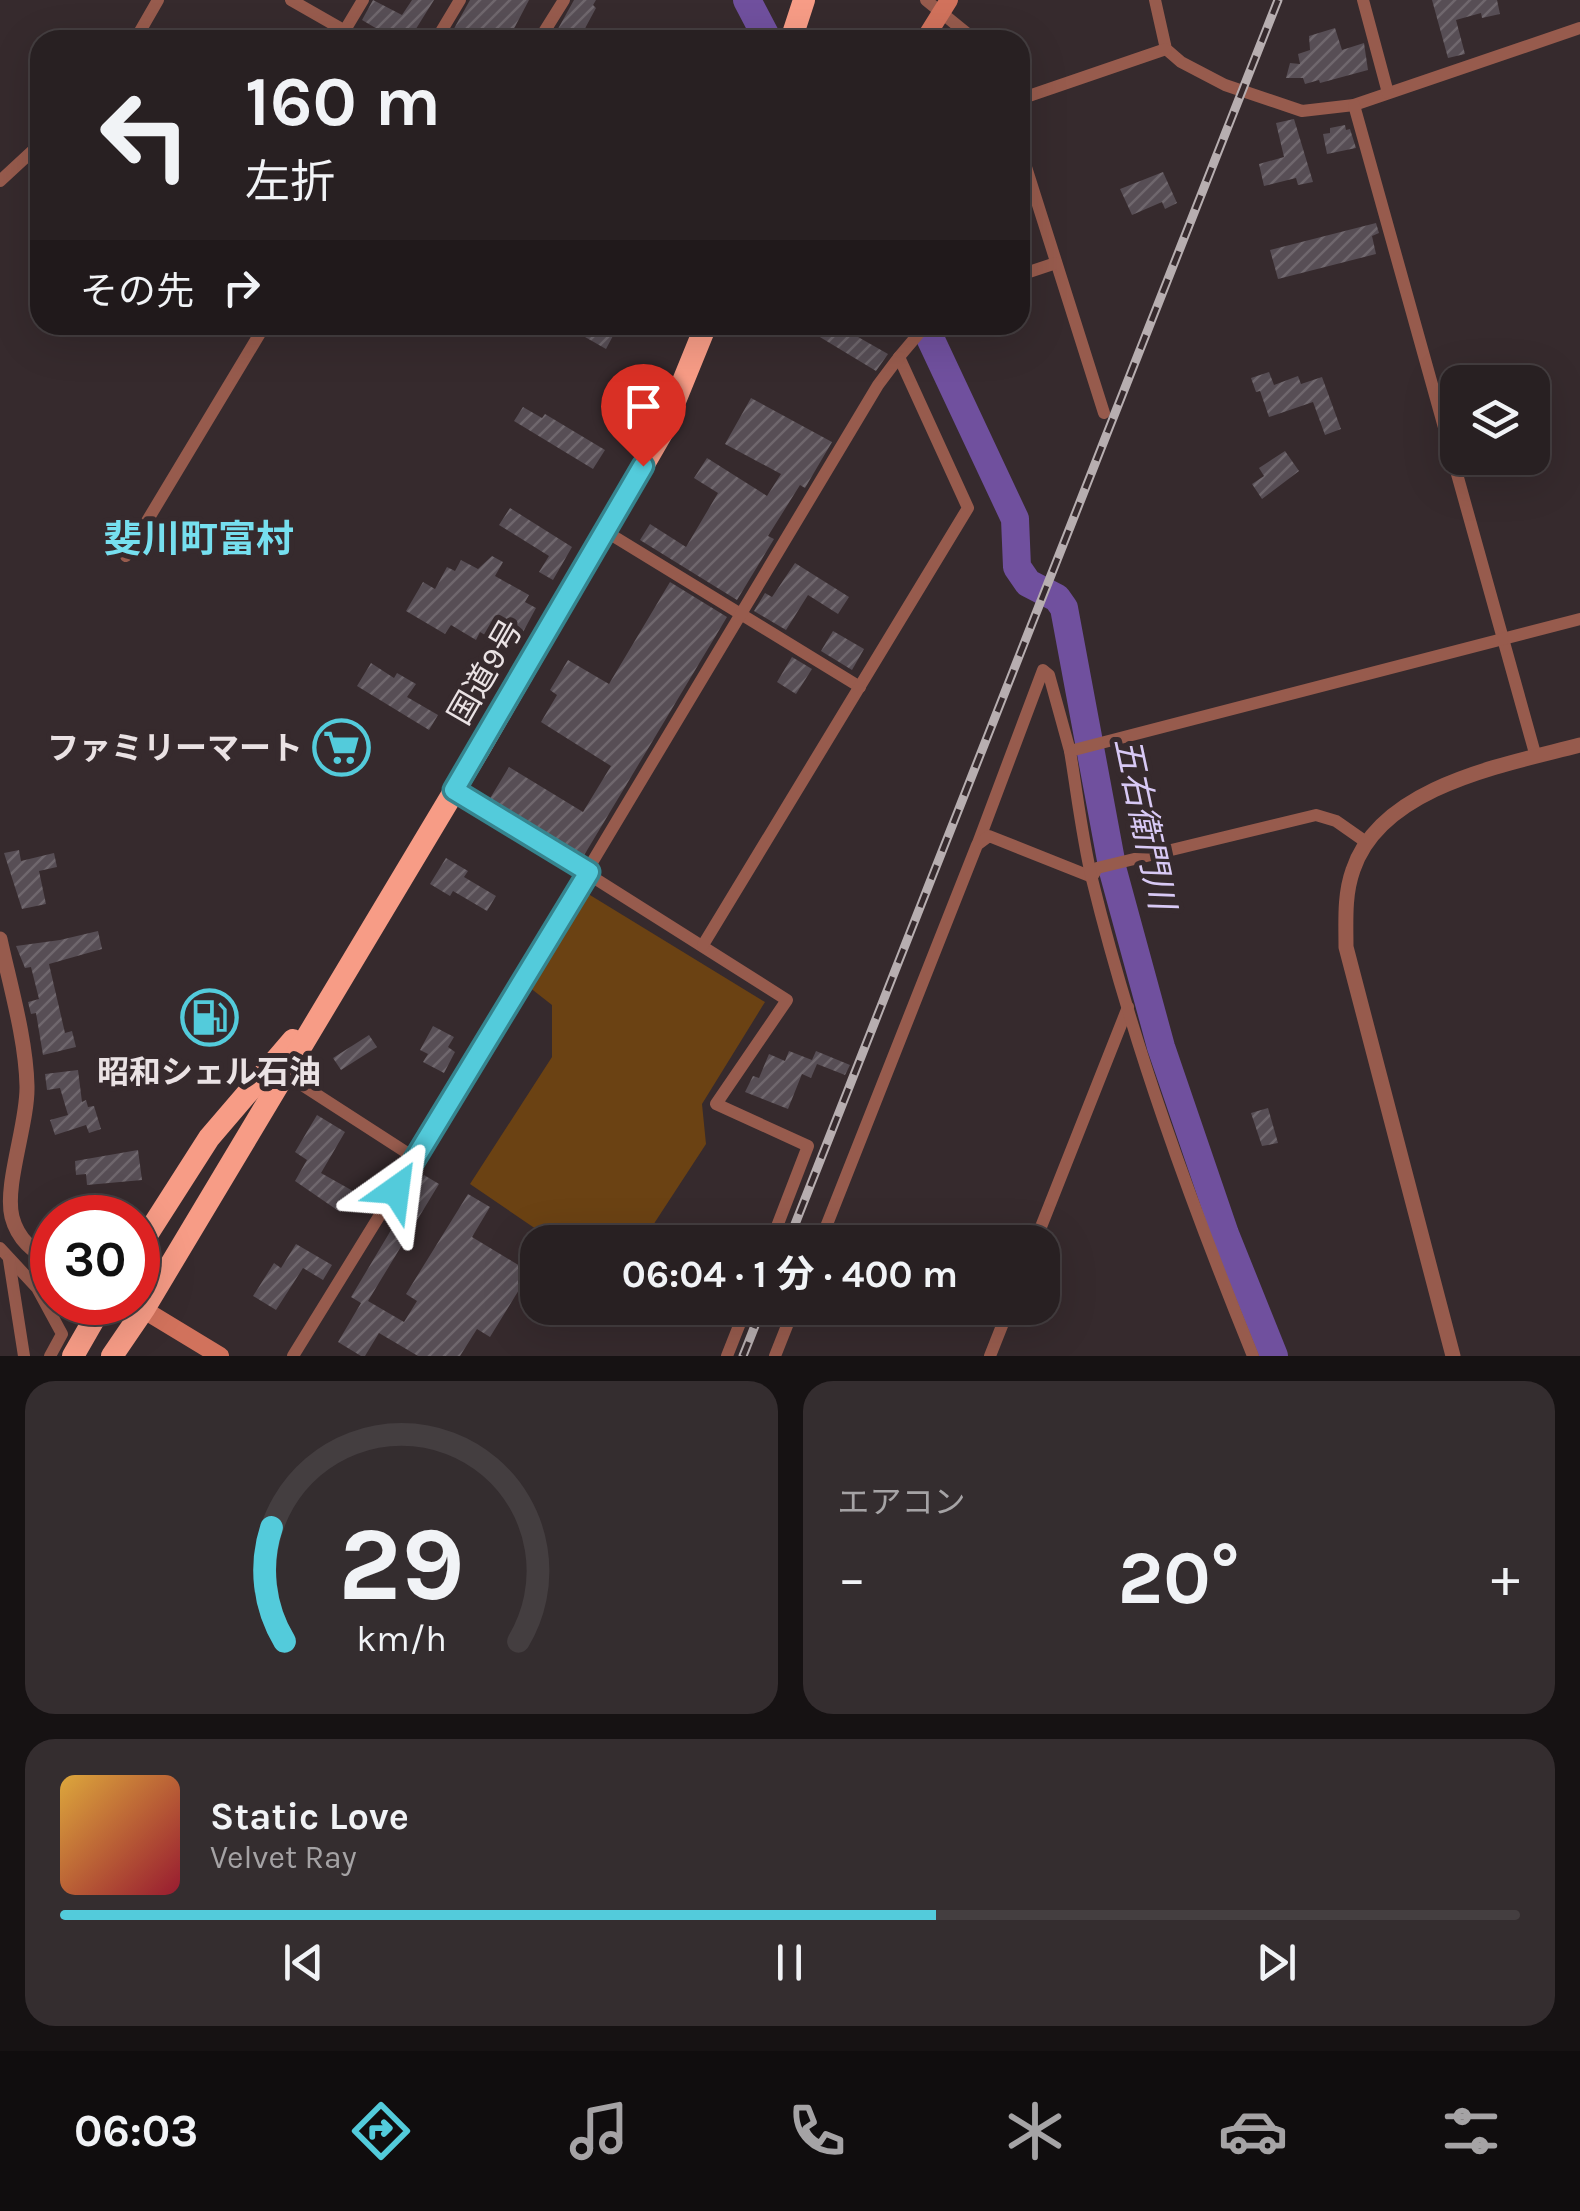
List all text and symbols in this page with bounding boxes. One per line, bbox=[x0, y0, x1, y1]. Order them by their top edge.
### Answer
text: 160 m bbox=[245, 61, 441, 143]
icon: left bbox=[80, 70, 210, 200]
text: 左折 bbox=[245, 156, 335, 208]
icon: right bbox=[214, 260, 269, 315]
text: その先 bbox=[80, 269, 194, 314]
pin bbox=[601, 364, 686, 467]
map controls bbox=[1440, 365, 1550, 475]
button: layers bbox=[1440, 365, 1550, 475]
icon: arrive bbox=[616, 379, 671, 434]
district label: 斐川町富村 bbox=[104, 517, 294, 562]
street label: 国道9号 bbox=[441, 613, 530, 731]
supermarket icon: ファミリーマート bbox=[312, 718, 372, 778]
place label: ファミリーマート bbox=[47, 730, 303, 767]
water label: 五右衛門川 bbox=[1106, 733, 1184, 917]
fuel station icon: 昭和シェル石油 bbox=[179, 988, 239, 1048]
place label: 昭和シェル石油 bbox=[97, 1054, 321, 1091]
position arrow bbox=[344, 1138, 448, 1242]
speed limit sign: 30 bbox=[30, 1195, 160, 1325]
text: 06:04 · 1 分 · 400 m bbox=[622, 1252, 958, 1297]
text: エアコン bbox=[838, 1484, 966, 1521]
text: 29 bbox=[338, 1504, 464, 1625]
text: 20° bbox=[1118, 1534, 1240, 1622]
text: − bbox=[838, 1546, 866, 1610]
text: + bbox=[1491, 1546, 1520, 1610]
text: km/h bbox=[356, 1618, 447, 1660]
text: Static Love bbox=[210, 1794, 409, 1839]
text: Velvet Ray bbox=[210, 1839, 357, 1876]
icon: previous bbox=[276, 1935, 331, 1990]
icon: pause bbox=[762, 1935, 817, 1990]
icon: next bbox=[1249, 1935, 1304, 1990]
icon: directions bbox=[346, 2096, 416, 2166]
icon: music bbox=[564, 2096, 634, 2166]
icon: phone bbox=[782, 2096, 852, 2166]
icon: climate bbox=[1000, 2096, 1070, 2166]
icon: car bbox=[1218, 2096, 1288, 2166]
icon: filters bbox=[1436, 2096, 1506, 2166]
text: 06:03 bbox=[74, 2105, 198, 2157]

